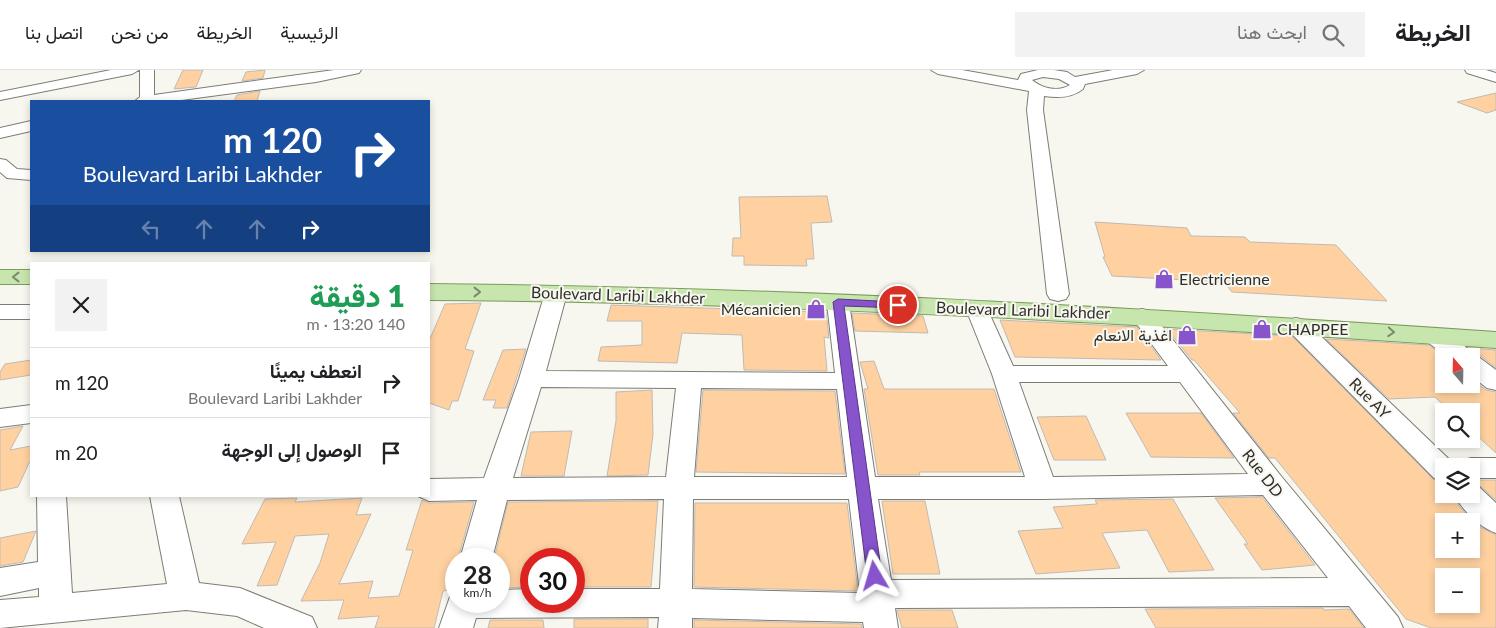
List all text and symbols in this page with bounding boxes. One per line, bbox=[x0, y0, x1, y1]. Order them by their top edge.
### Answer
search box bbox=[1015, 12, 1365, 57]
text: الخريطة bbox=[1395, 17, 1471, 46]
text: ابحث هنا bbox=[1237, 20, 1307, 43]
text: اتصل بنا bbox=[25, 21, 83, 43]
text: من نحن bbox=[111, 21, 169, 43]
text: الخريطة bbox=[197, 21, 252, 43]
text: الرئيسية bbox=[280, 21, 338, 43]
icon: search bbox=[1319, 21, 1347, 49]
text: 120 m bbox=[223, 118, 322, 160]
icon: right bbox=[340, 120, 405, 185]
text: Boulevard Laribi Lakhder bbox=[83, 160, 322, 187]
icon: left bbox=[137, 215, 165, 243]
icon: ahead bbox=[190, 215, 218, 243]
icon: ahead bbox=[243, 215, 271, 243]
icon: right bbox=[296, 215, 324, 243]
shop icon: Electricienne bbox=[1153, 268, 1175, 290]
place label: Electricienne bbox=[1179, 269, 1270, 288]
one-way arrow bbox=[11, 272, 19, 282]
text: 1 دقيقة bbox=[310, 277, 405, 313]
button: close bbox=[55, 279, 107, 331]
street label: Boulevard Laribi Lakhder bbox=[531, 282, 705, 307]
pin bbox=[877, 284, 919, 326]
one-way arrow bbox=[474, 287, 482, 297]
icon: arrive bbox=[884, 291, 912, 319]
street label: Boulevard Laribi Lakhder bbox=[936, 297, 1110, 322]
shop icon: Mécanicien bbox=[805, 298, 827, 320]
place label: Mécanicien bbox=[721, 299, 801, 318]
text: 140 m · 13:20 bbox=[306, 314, 405, 333]
shop icon: CHAPPEE bbox=[1251, 318, 1273, 340]
place label: CHAPPEE bbox=[1277, 319, 1348, 338]
shop icon: اغذية الانعام bbox=[1176, 324, 1198, 346]
place label: اغذية الانعام bbox=[1094, 325, 1172, 346]
one-way arrow bbox=[1388, 327, 1396, 338]
north arrow bbox=[1435, 348, 1480, 392]
map controls bbox=[1435, 348, 1480, 613]
text: انعطف يمينًا bbox=[270, 359, 362, 382]
icon: right bbox=[377, 369, 405, 397]
text: 120 m bbox=[55, 371, 109, 394]
street label: Rue AY bbox=[1346, 373, 1395, 422]
text: Boulevard Laribi Lakhder bbox=[188, 388, 362, 407]
button: search bbox=[1435, 403, 1480, 448]
text: الوصول إلى الوجهة bbox=[221, 438, 362, 461]
icon: arrive bbox=[377, 439, 405, 467]
text: 20 m bbox=[55, 441, 98, 464]
street label: Rue DD bbox=[1239, 445, 1288, 500]
button: layers bbox=[1435, 458, 1480, 503]
button: + bbox=[1435, 513, 1480, 558]
speed limit sign: 30 bbox=[520, 548, 585, 613]
position arrow bbox=[848, 549, 900, 601]
text: 28 bbox=[463, 559, 492, 589]
button: − bbox=[1435, 568, 1480, 613]
text: km/h bbox=[463, 585, 492, 600]

